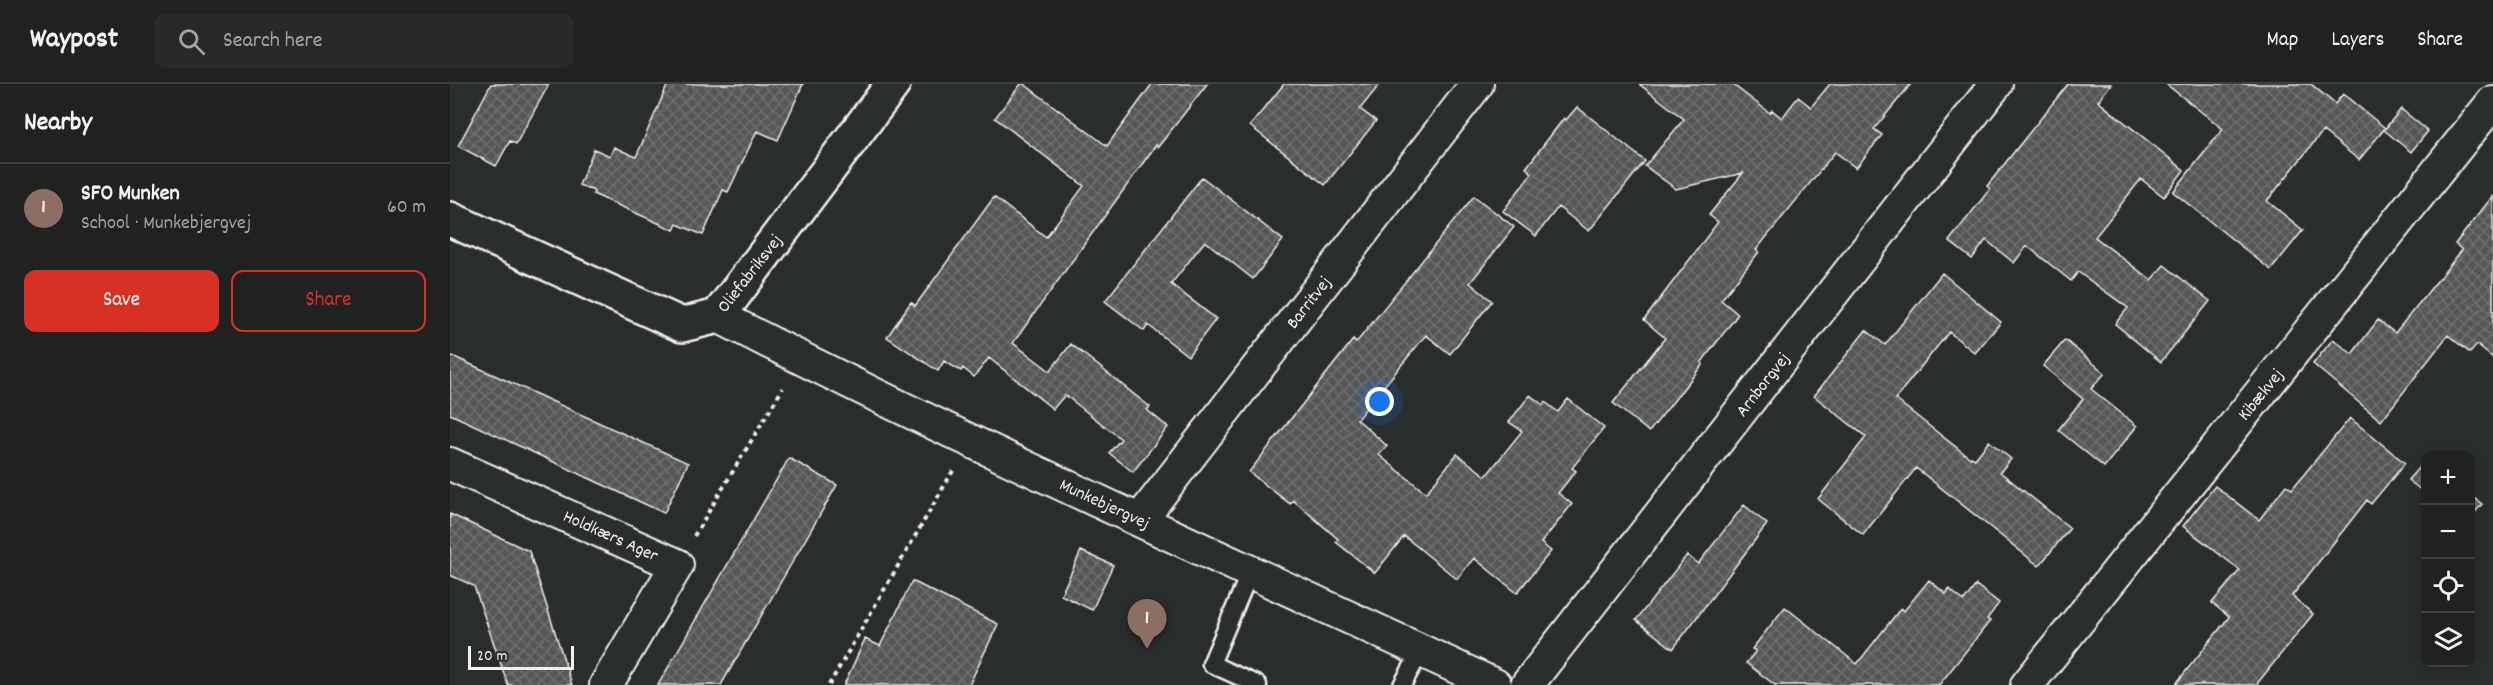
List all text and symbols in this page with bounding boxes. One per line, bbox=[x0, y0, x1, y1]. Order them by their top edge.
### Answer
search box bbox=[154, 14, 574, 68]
text: Waypost bbox=[30, 21, 118, 61]
icon: search bbox=[175, 25, 208, 58]
text: Search here bbox=[223, 26, 322, 57]
text: Map bbox=[2267, 26, 2298, 56]
text: Layers bbox=[2331, 26, 2384, 56]
text: Share bbox=[2417, 26, 2463, 56]
text: Nearby bbox=[24, 105, 92, 142]
text: SFO Munken bbox=[81, 179, 180, 210]
text: 1 bbox=[41, 194, 46, 222]
text: 60 m bbox=[387, 194, 426, 222]
text: School · Munkebjergvej bbox=[81, 210, 251, 238]
street label: Oliefabriksvej bbox=[712, 230, 790, 319]
button: Save bbox=[24, 270, 219, 332]
button: Share bbox=[231, 270, 426, 332]
street label: Barritvej bbox=[1282, 272, 1338, 335]
street label: Arnborgvej bbox=[1731, 348, 1797, 423]
street label: Kibækvej bbox=[2233, 364, 2291, 427]
your location bbox=[1365, 387, 1394, 416]
map controls bbox=[2421, 451, 2475, 667]
button: + bbox=[2421, 451, 2475, 505]
street label: Munkebjergvej bbox=[1055, 473, 1153, 537]
street label: Holdkærs Ager bbox=[558, 505, 662, 569]
button: − bbox=[2421, 505, 2475, 559]
button: locate bbox=[2421, 559, 2475, 613]
pin: 1 bbox=[1128, 600, 1166, 649]
button: layers bbox=[2421, 613, 2475, 667]
scale bar bbox=[468, 643, 574, 670]
text: 20 m bbox=[477, 645, 507, 668]

